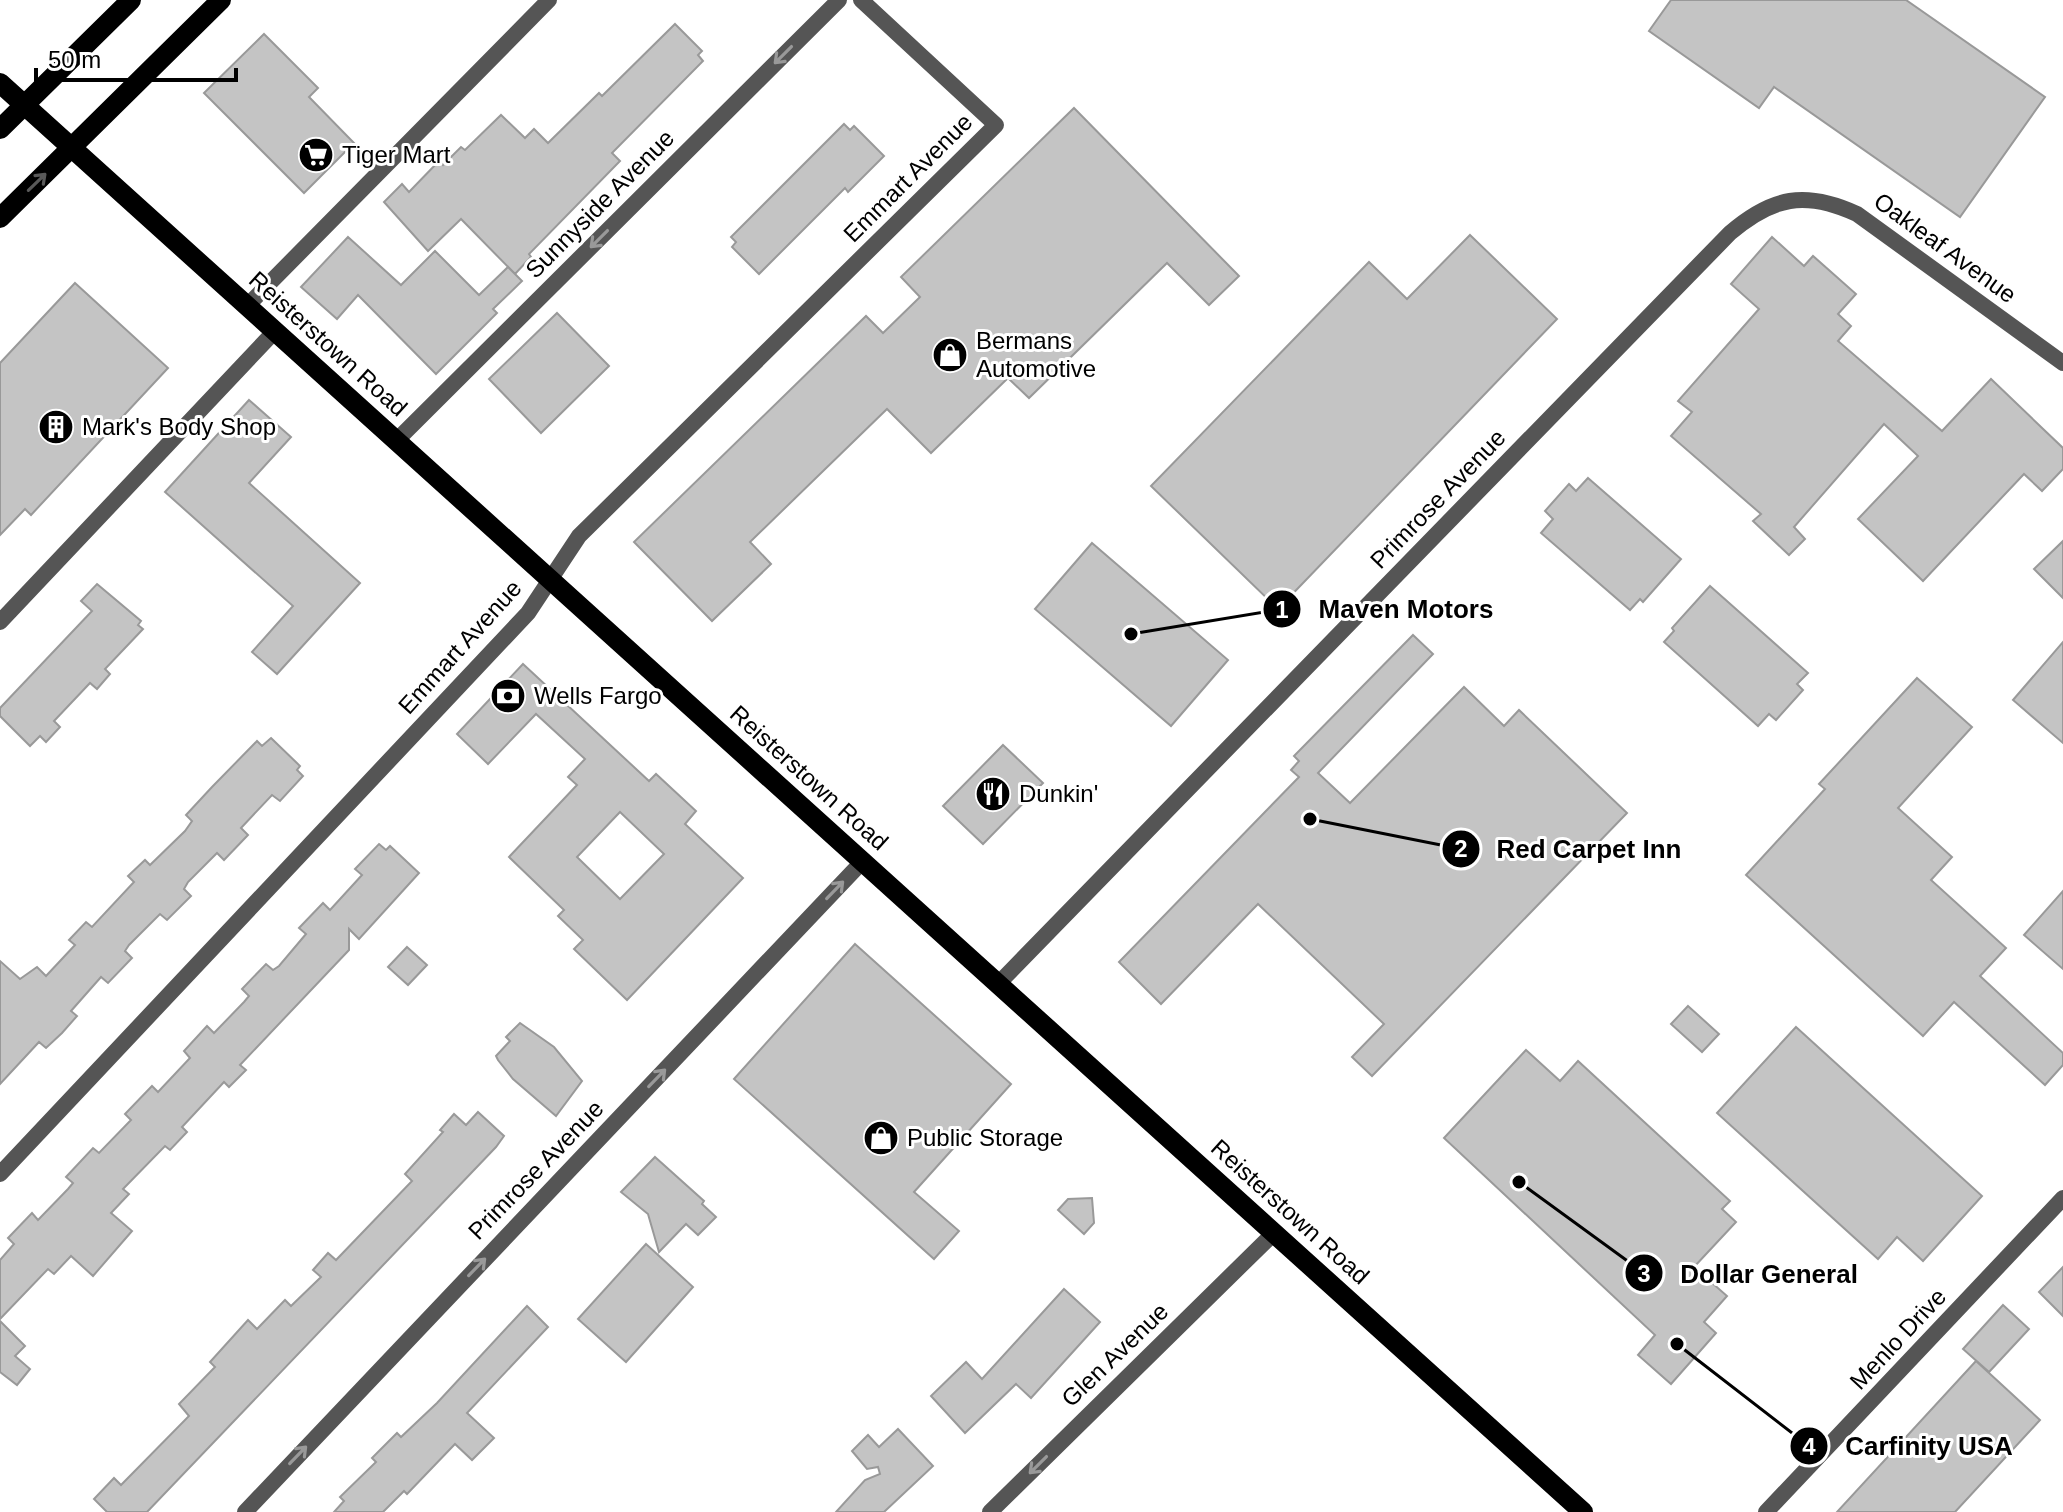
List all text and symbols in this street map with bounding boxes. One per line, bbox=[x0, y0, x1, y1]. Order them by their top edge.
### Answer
scale bar bbox=[36, 32, 236, 82]
one-way arrow bbox=[774, 45, 793, 64]
text: 50 m bbox=[48, 46, 101, 73]
street label: Emmart Avenue bbox=[838, 108, 977, 247]
street label: Sunnyside Avenue bbox=[520, 124, 679, 283]
supermarket icon: Tiger Mart bbox=[297, 136, 335, 174]
place label: Tiger Mart bbox=[342, 141, 451, 168]
one-way arrow bbox=[27, 173, 47, 192]
street label: Oakleaf Avenue bbox=[1869, 187, 2022, 308]
one-way arrow bbox=[590, 229, 609, 248]
street label: Reisterstown Road bbox=[244, 266, 413, 421]
place label: Bermans Automotive bbox=[976, 327, 1096, 382]
shop icon: Bermans Automotive bbox=[931, 336, 969, 374]
building icon: Mark's Body Shop bbox=[37, 408, 75, 446]
place label: Mark's Body Shop bbox=[82, 413, 276, 440]
street label: Primrose Avenue bbox=[1365, 424, 1511, 574]
street label: Emmart Avenue bbox=[393, 574, 527, 719]
callout: Maven Motors bbox=[1262, 584, 1509, 634]
text: Maven Motors bbox=[1319, 594, 1493, 624]
text: 1 bbox=[1275, 596, 1289, 623]
bank icon: Wells Fargo bbox=[489, 677, 527, 715]
place label: Wells Fargo bbox=[534, 682, 662, 709]
street label: Reisterstown Road bbox=[725, 700, 894, 855]
restaurant icon: Dunkin' bbox=[974, 775, 1012, 813]
place label: Dunkin' bbox=[1019, 780, 1098, 807]
callout: Red Carpet Inn bbox=[1441, 824, 1698, 874]
text: Red Carpet Inn bbox=[1497, 834, 1681, 864]
text: 2 bbox=[1454, 835, 1468, 862]
one-way arrow bbox=[826, 880, 845, 900]
one-way arrow bbox=[647, 1069, 665, 1089]
street label: Primrose Avenue bbox=[463, 1095, 609, 1245]
shop icon: Public Storage bbox=[862, 1119, 900, 1157]
place label: Public Storage bbox=[907, 1124, 1063, 1151]
street label: Reisterstown Road bbox=[1206, 1134, 1375, 1289]
callout: Dollar General bbox=[1624, 1248, 1873, 1298]
one-way arrow bbox=[468, 1257, 487, 1277]
text: Dollar General bbox=[1680, 1259, 1858, 1289]
text: 3 bbox=[1637, 1260, 1651, 1287]
street label: Menlo Drive bbox=[1844, 1283, 1951, 1395]
street label: Glen Avenue bbox=[1056, 1297, 1173, 1412]
callout: Carfinity USA bbox=[1789, 1421, 2029, 1471]
text: Carfinity USA bbox=[1845, 1431, 2013, 1461]
text: 4 bbox=[1802, 1433, 1816, 1460]
one-way arrow bbox=[289, 1446, 307, 1466]
one-way arrow bbox=[1028, 1455, 1048, 1474]

